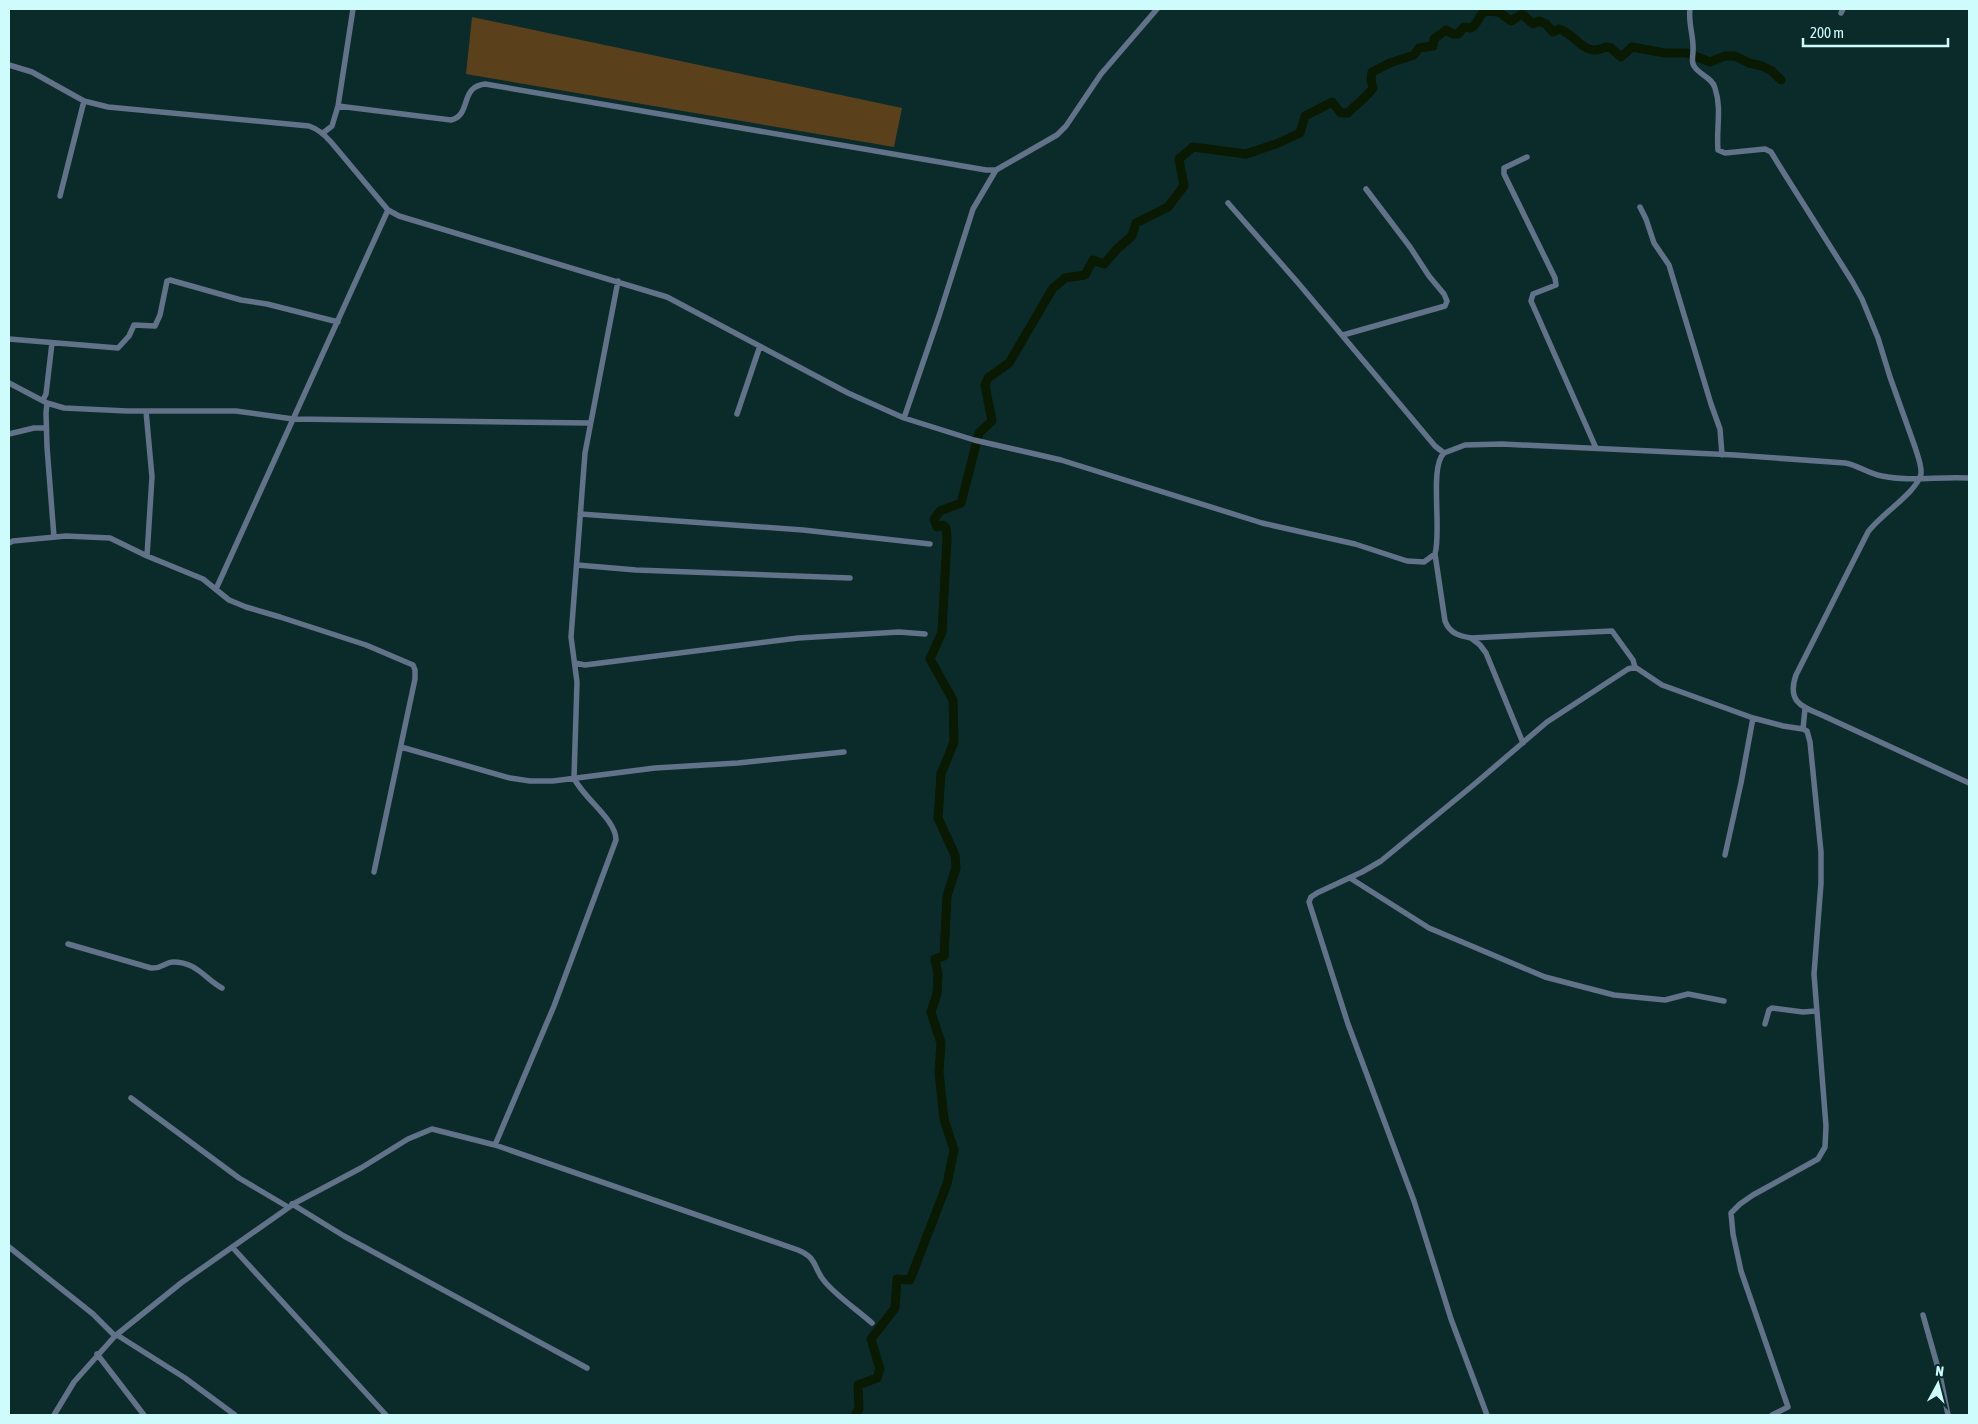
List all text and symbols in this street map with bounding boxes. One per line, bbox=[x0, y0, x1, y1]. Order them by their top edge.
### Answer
scale bar bbox=[1803, 15, 1948, 47]
text: 200 m bbox=[1810, 24, 1844, 41]
north arrow bbox=[1913, 1359, 1963, 1409]
text: N bbox=[1935, 1363, 1945, 1380]

